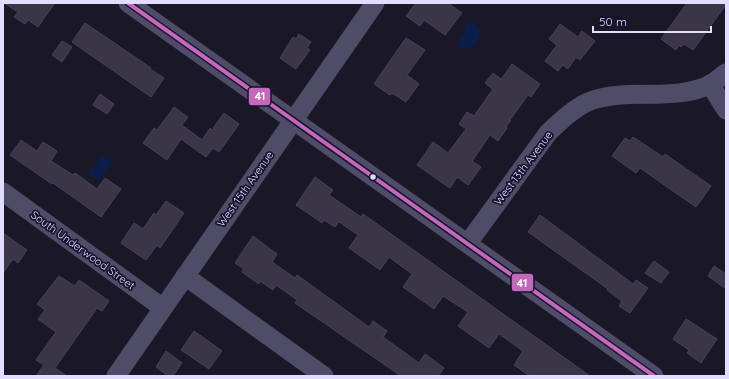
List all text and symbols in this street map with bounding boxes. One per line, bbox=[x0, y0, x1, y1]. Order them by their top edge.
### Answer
scale bar bbox=[593, 8, 711, 34]
text: 50 m bbox=[599, 14, 627, 29]
line badge: 41 bbox=[248, 87, 271, 106]
text: 41 bbox=[255, 89, 265, 103]
street label: West 13th Avenue bbox=[491, 128, 555, 208]
street label: West 15th Avenue bbox=[214, 148, 276, 230]
unlabelled marker bbox=[368, 172, 378, 182]
street label: South Underwood Street bbox=[28, 208, 138, 293]
line badge: 41 bbox=[511, 273, 534, 292]
text: 41 bbox=[517, 276, 527, 290]

